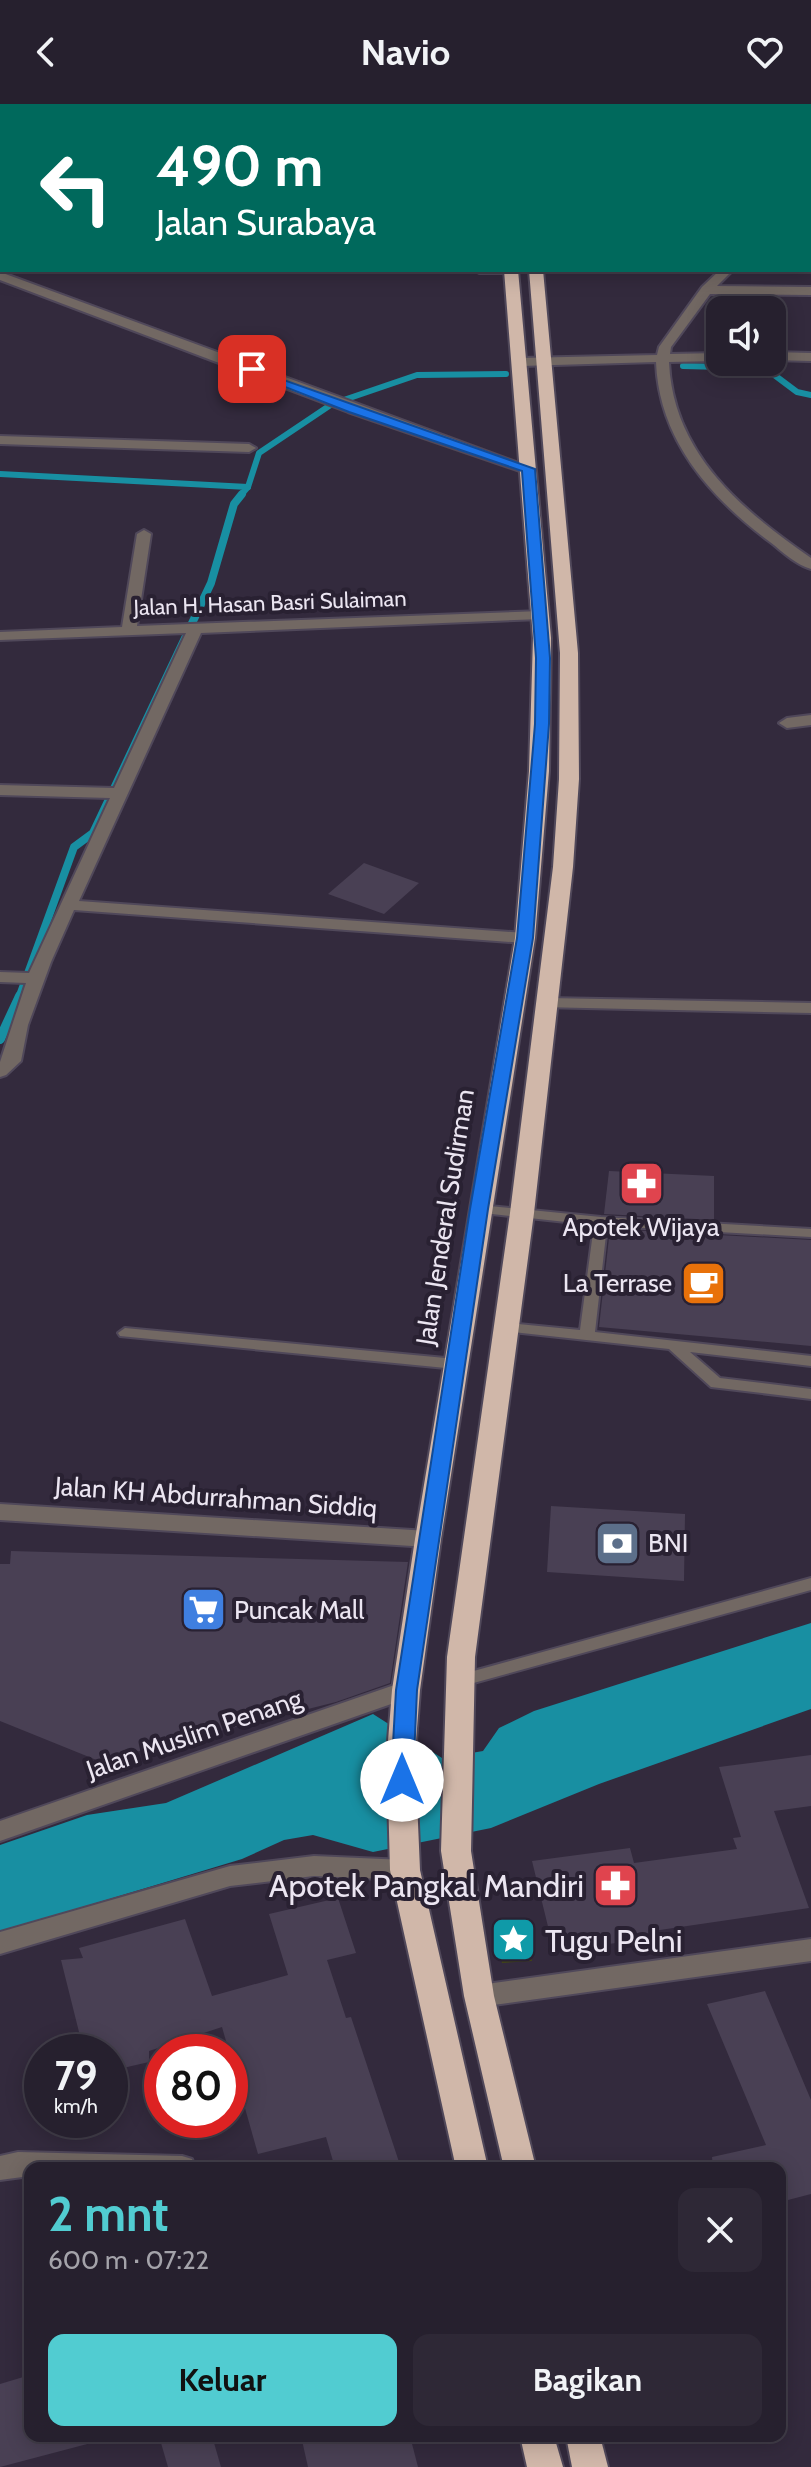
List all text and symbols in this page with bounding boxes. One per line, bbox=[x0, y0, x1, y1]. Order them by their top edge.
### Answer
icon: back bbox=[24, 30, 68, 74]
text: Navio bbox=[361, 30, 450, 74]
icon: heart bbox=[743, 30, 787, 74]
text: 490 m bbox=[156, 132, 323, 200]
icon: left bbox=[24, 136, 128, 240]
text: Jalan Surabaya bbox=[156, 200, 376, 244]
map controls bbox=[706, 296, 786, 376]
button: sound bbox=[706, 296, 786, 376]
pin bbox=[218, 335, 286, 403]
icon: arrive bbox=[230, 347, 274, 391]
street label: Jalan H. Hasan Basri Sulaiman bbox=[132, 585, 407, 621]
street label: Jalan Jenderal Sudirman bbox=[409, 1087, 481, 1348]
pharmacy icon: Apotek Wijaya bbox=[617, 1160, 665, 1208]
place label: Apotek Wijaya bbox=[563, 1211, 720, 1243]
cafe icon: La Terrase bbox=[679, 1259, 727, 1307]
place label: La Terrase bbox=[563, 1267, 672, 1299]
street label: Jalan KH Abdurrahman Siddiq bbox=[53, 1470, 378, 1524]
bank icon: BNI bbox=[593, 1519, 641, 1567]
place label: BNI bbox=[648, 1527, 688, 1559]
supermarket icon: Puncak Mall bbox=[179, 1586, 227, 1634]
place label: Puncak Mall bbox=[234, 1594, 364, 1626]
street label: Jalan Muslim Penang bbox=[81, 1682, 307, 1786]
position arrow bbox=[360, 1738, 444, 1822]
pharmacy icon: Apotek Pangkal Mandiri bbox=[591, 1861, 639, 1909]
place label: Apotek Pangkal Mandiri bbox=[269, 1866, 584, 1905]
place icon: Tugu Pelni bbox=[490, 1916, 538, 1964]
place label: Tugu Pelni bbox=[545, 1921, 682, 1960]
speed limit sign: 80 bbox=[144, 2034, 248, 2138]
text: 79 bbox=[55, 2051, 97, 2100]
text: km/h bbox=[54, 2094, 98, 2118]
text: 2 mnt bbox=[48, 2185, 169, 2243]
button: close bbox=[678, 2188, 762, 2272]
text: 600 m · 07:22 bbox=[48, 2244, 209, 2276]
button: Keluar bbox=[48, 2334, 397, 2426]
button: Bagikan bbox=[413, 2334, 762, 2426]

